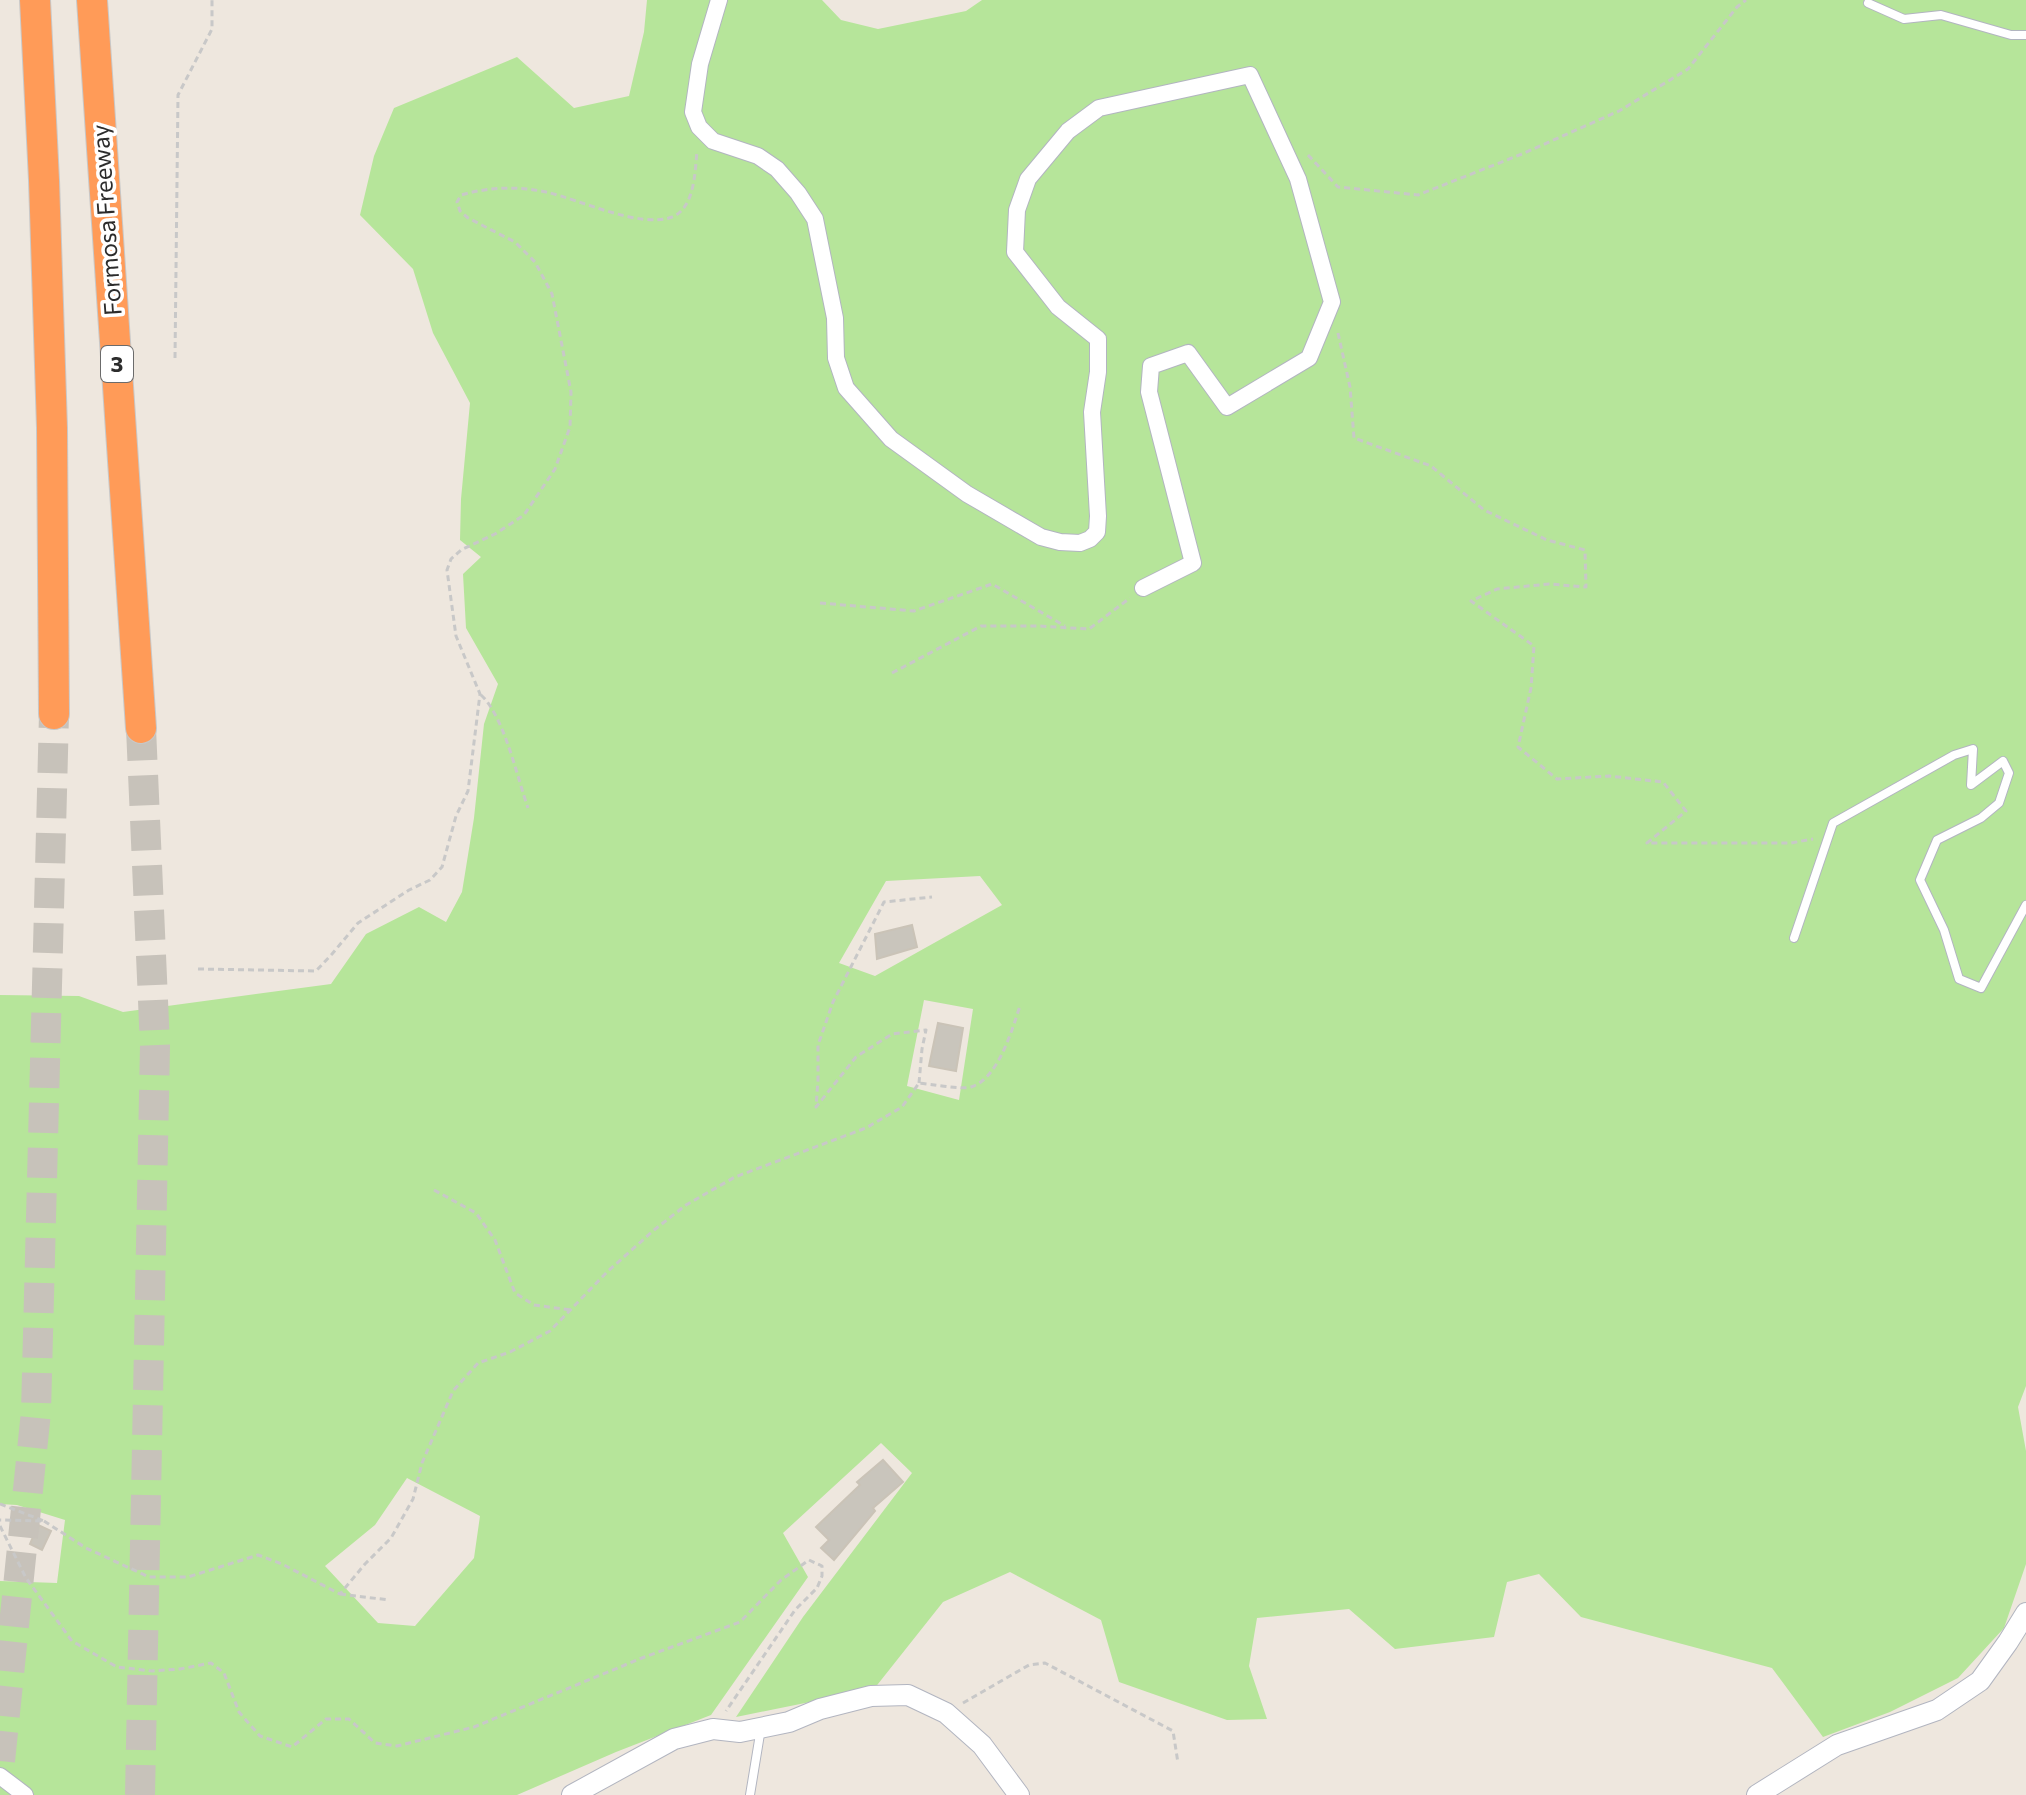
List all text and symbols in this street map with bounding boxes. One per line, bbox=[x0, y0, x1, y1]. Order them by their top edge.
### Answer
street label: Formosa Freeway bbox=[84, 124, 127, 317]
road number: 3 bbox=[101, 346, 133, 382]

